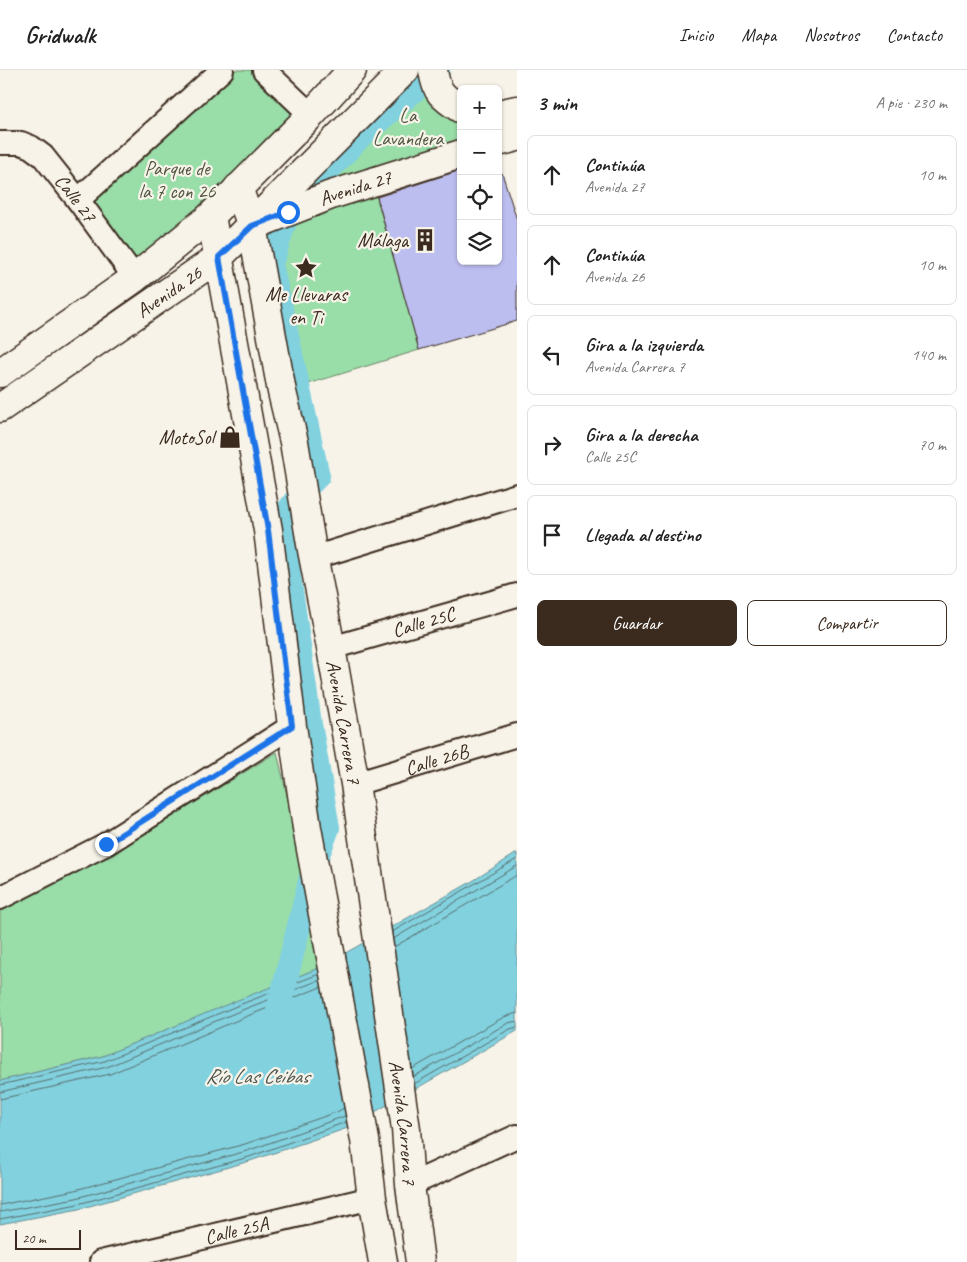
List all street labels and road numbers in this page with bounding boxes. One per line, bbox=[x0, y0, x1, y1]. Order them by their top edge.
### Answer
street label: Avenida 27 bbox=[315, 164, 395, 211]
street label: Calle 27 bbox=[49, 169, 103, 228]
street label: Avenida 26 bbox=[131, 260, 207, 323]
street label: Calle 25C bbox=[389, 600, 460, 642]
street label: Avenida Carrera 7 bbox=[321, 658, 367, 787]
street label: Calle 26B bbox=[402, 738, 472, 781]
street label: Avenida Carrera 7 bbox=[383, 1059, 423, 1187]
street label: Calle 25A bbox=[202, 1210, 271, 1250]

